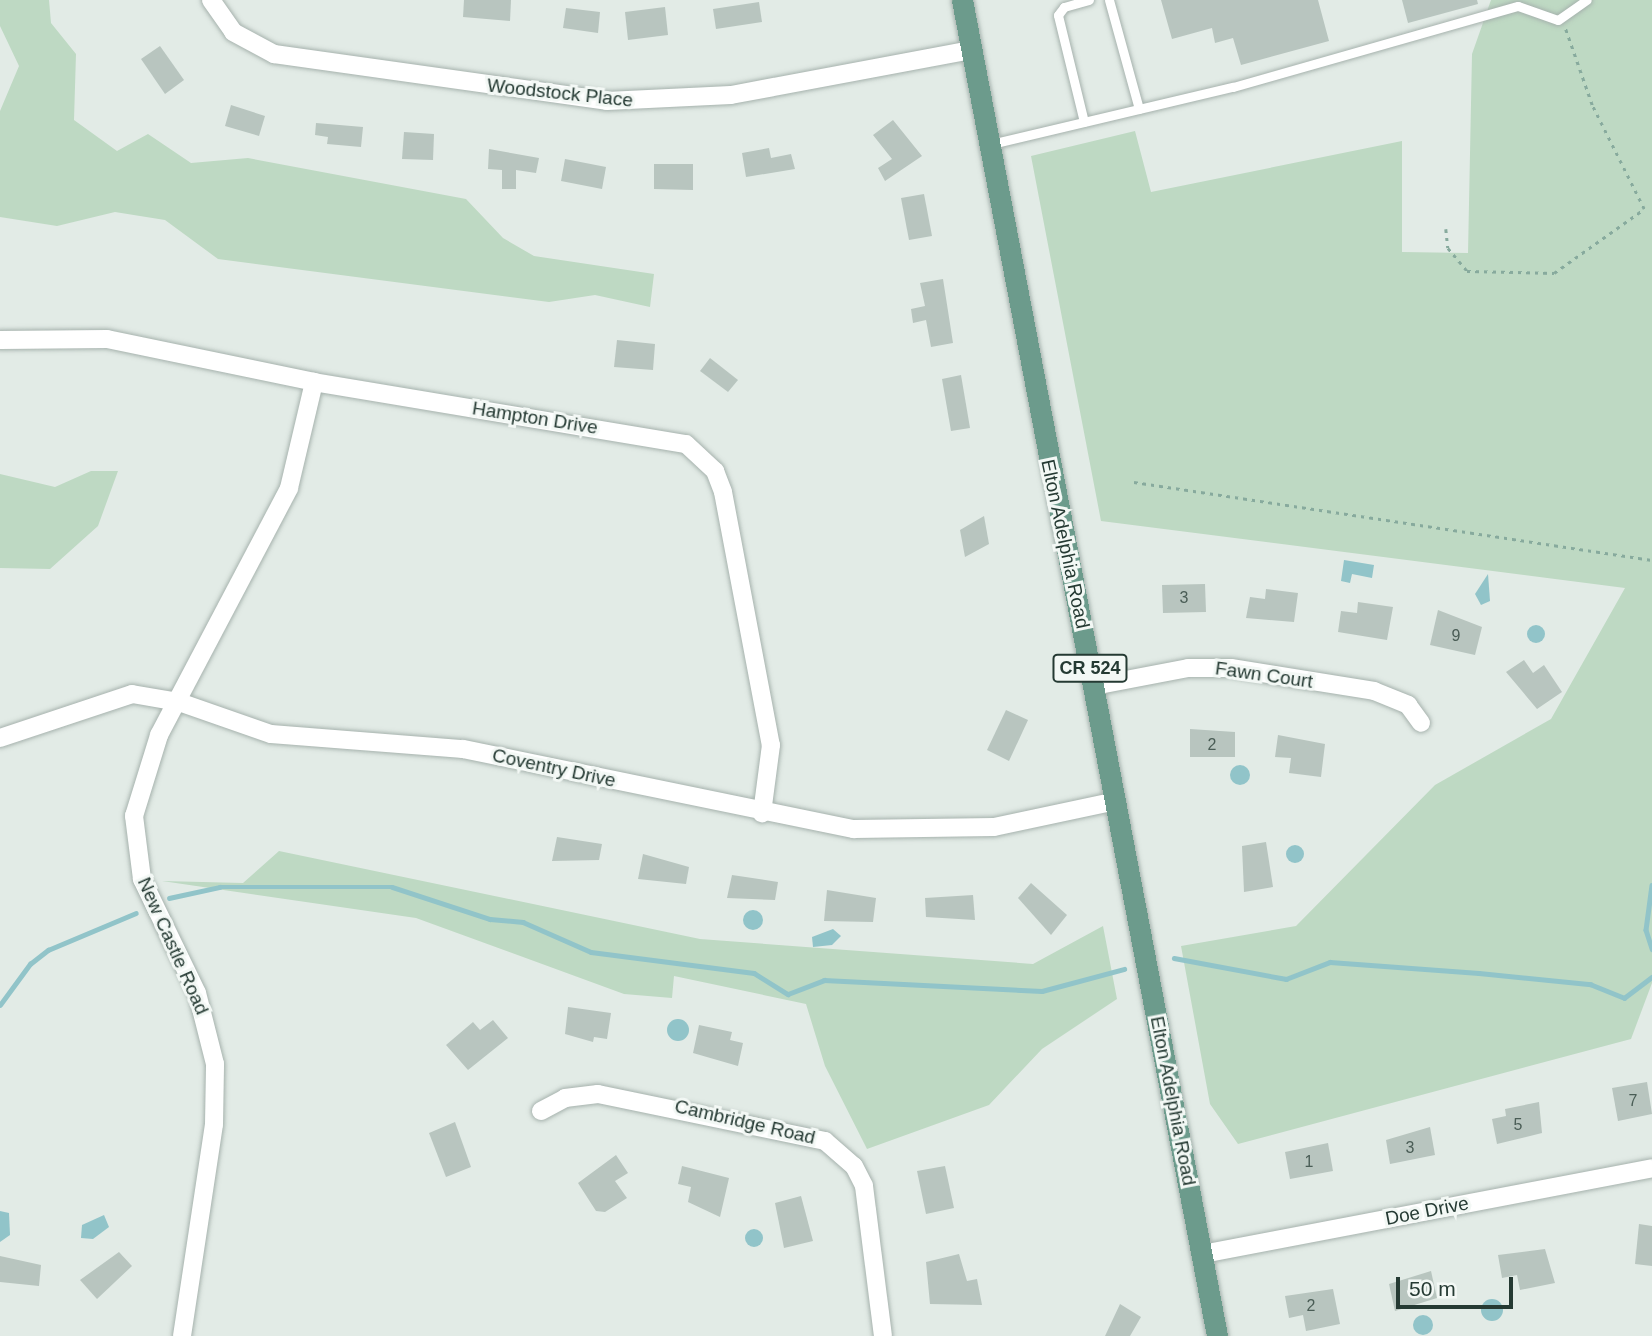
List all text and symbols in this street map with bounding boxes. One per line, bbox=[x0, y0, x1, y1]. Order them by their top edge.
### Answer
street label: Woodstock Place bbox=[486, 74, 634, 112]
street label: Hampton Drive bbox=[471, 397, 599, 439]
street label: Elton Adelphia Road bbox=[1036, 457, 1094, 631]
house number: 3 bbox=[1180, 588, 1188, 608]
house number: 9 bbox=[1452, 626, 1460, 646]
road number: CR 524 bbox=[1052, 654, 1128, 682]
street label: Fawn Court bbox=[1214, 657, 1314, 693]
house number: 2 bbox=[1208, 735, 1216, 755]
street label: Coventry Drive bbox=[490, 744, 618, 792]
street label: New Castle Road bbox=[133, 874, 213, 1018]
street label: Elton Adelphia Road bbox=[1145, 1014, 1201, 1188]
house number: 7 bbox=[1629, 1091, 1637, 1111]
street label: Cambridge Road bbox=[672, 1095, 818, 1149]
house number: 5 bbox=[1514, 1115, 1522, 1135]
house number: 3 bbox=[1406, 1138, 1414, 1158]
house number: 1 bbox=[1305, 1152, 1313, 1172]
street label: Doe Drive bbox=[1383, 1192, 1471, 1230]
scale bar bbox=[1400, 1262, 1517, 1306]
text: 50 m bbox=[1409, 1277, 1456, 1300]
house number: 2 bbox=[1307, 1296, 1315, 1316]

